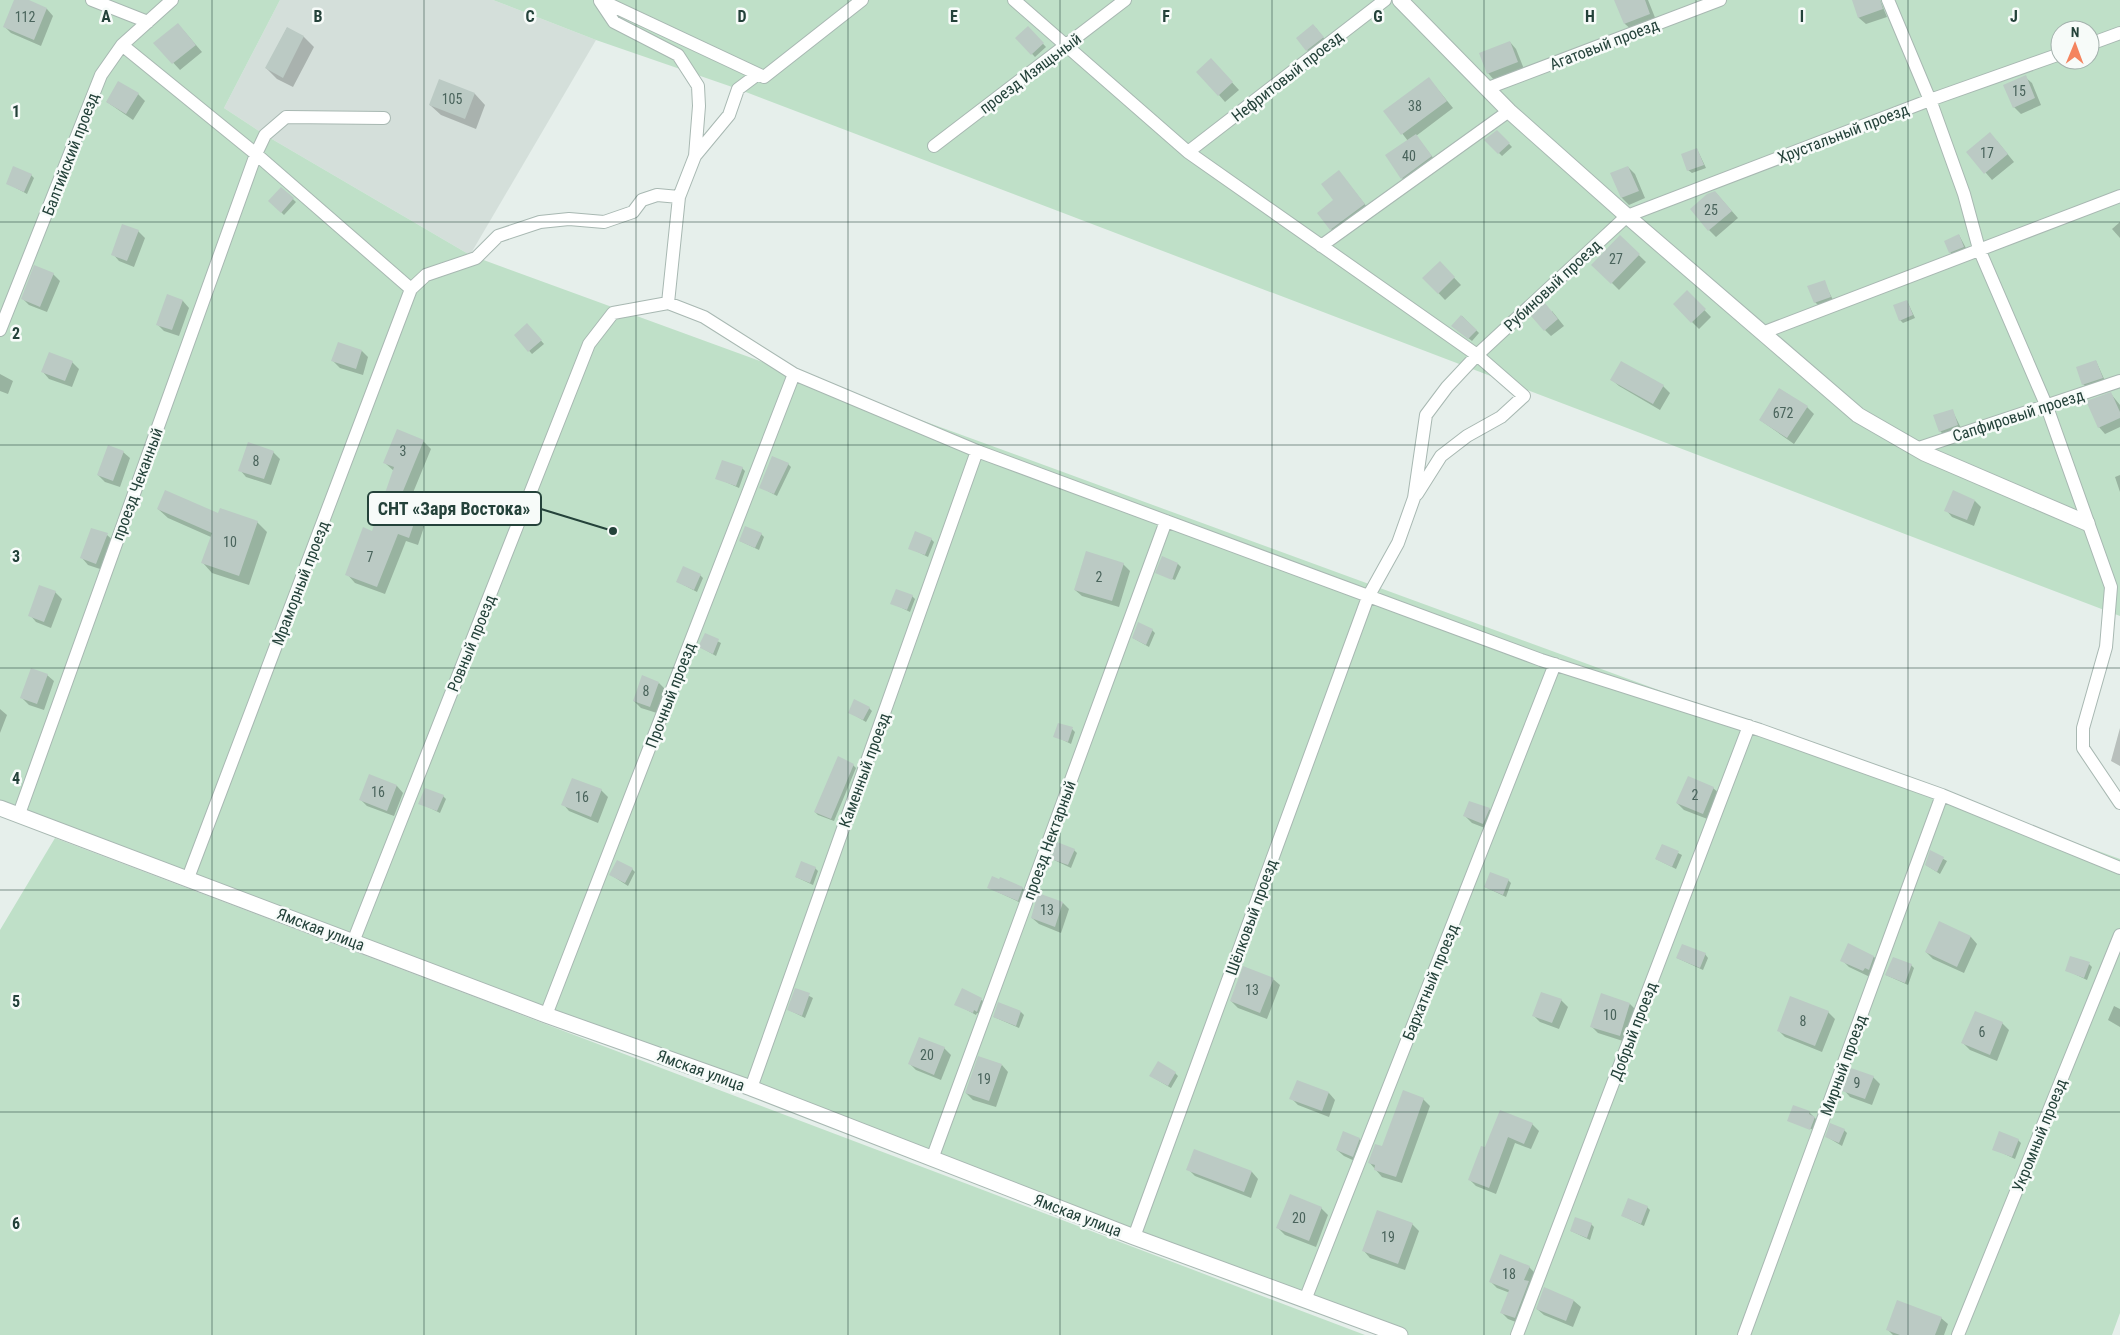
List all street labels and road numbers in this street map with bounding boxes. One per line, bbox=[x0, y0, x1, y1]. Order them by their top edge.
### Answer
street label: Агатовый проезд bbox=[1547, 15, 1662, 74]
street label: Нефритовый проезд bbox=[1228, 27, 1347, 126]
street label: проезд Изящьный bbox=[976, 29, 1085, 118]
street label: Балтийский проезд bbox=[38, 90, 103, 218]
street label: Хрустальный проезд bbox=[1775, 100, 1912, 167]
street label: Рубиновый проезд bbox=[1500, 235, 1605, 335]
street label: Сапфировый проезд bbox=[1950, 385, 2087, 446]
street label: проезд Чеканный bbox=[108, 425, 167, 543]
street label: Мраморный проезд bbox=[268, 518, 333, 648]
street label: Ровный проезд bbox=[443, 591, 500, 694]
street label: Прочный проезд bbox=[642, 639, 699, 751]
street label: Каменный проезд bbox=[835, 710, 894, 830]
street label: проезд Нектарный bbox=[1019, 778, 1080, 902]
street label: Шёлковый проезд bbox=[1222, 856, 1281, 978]
street label: Ямская улица bbox=[274, 904, 367, 955]
street label: Бархатный проезд bbox=[1398, 921, 1463, 1043]
street label: Добрый проезд bbox=[1606, 979, 1661, 1083]
street label: Мирный проезд bbox=[1816, 1012, 1871, 1118]
street label: Ямская улица bbox=[654, 1046, 747, 1095]
street label: Укромный проезд bbox=[2008, 1076, 2071, 1194]
street label: Ямская улица bbox=[1031, 1190, 1124, 1241]

